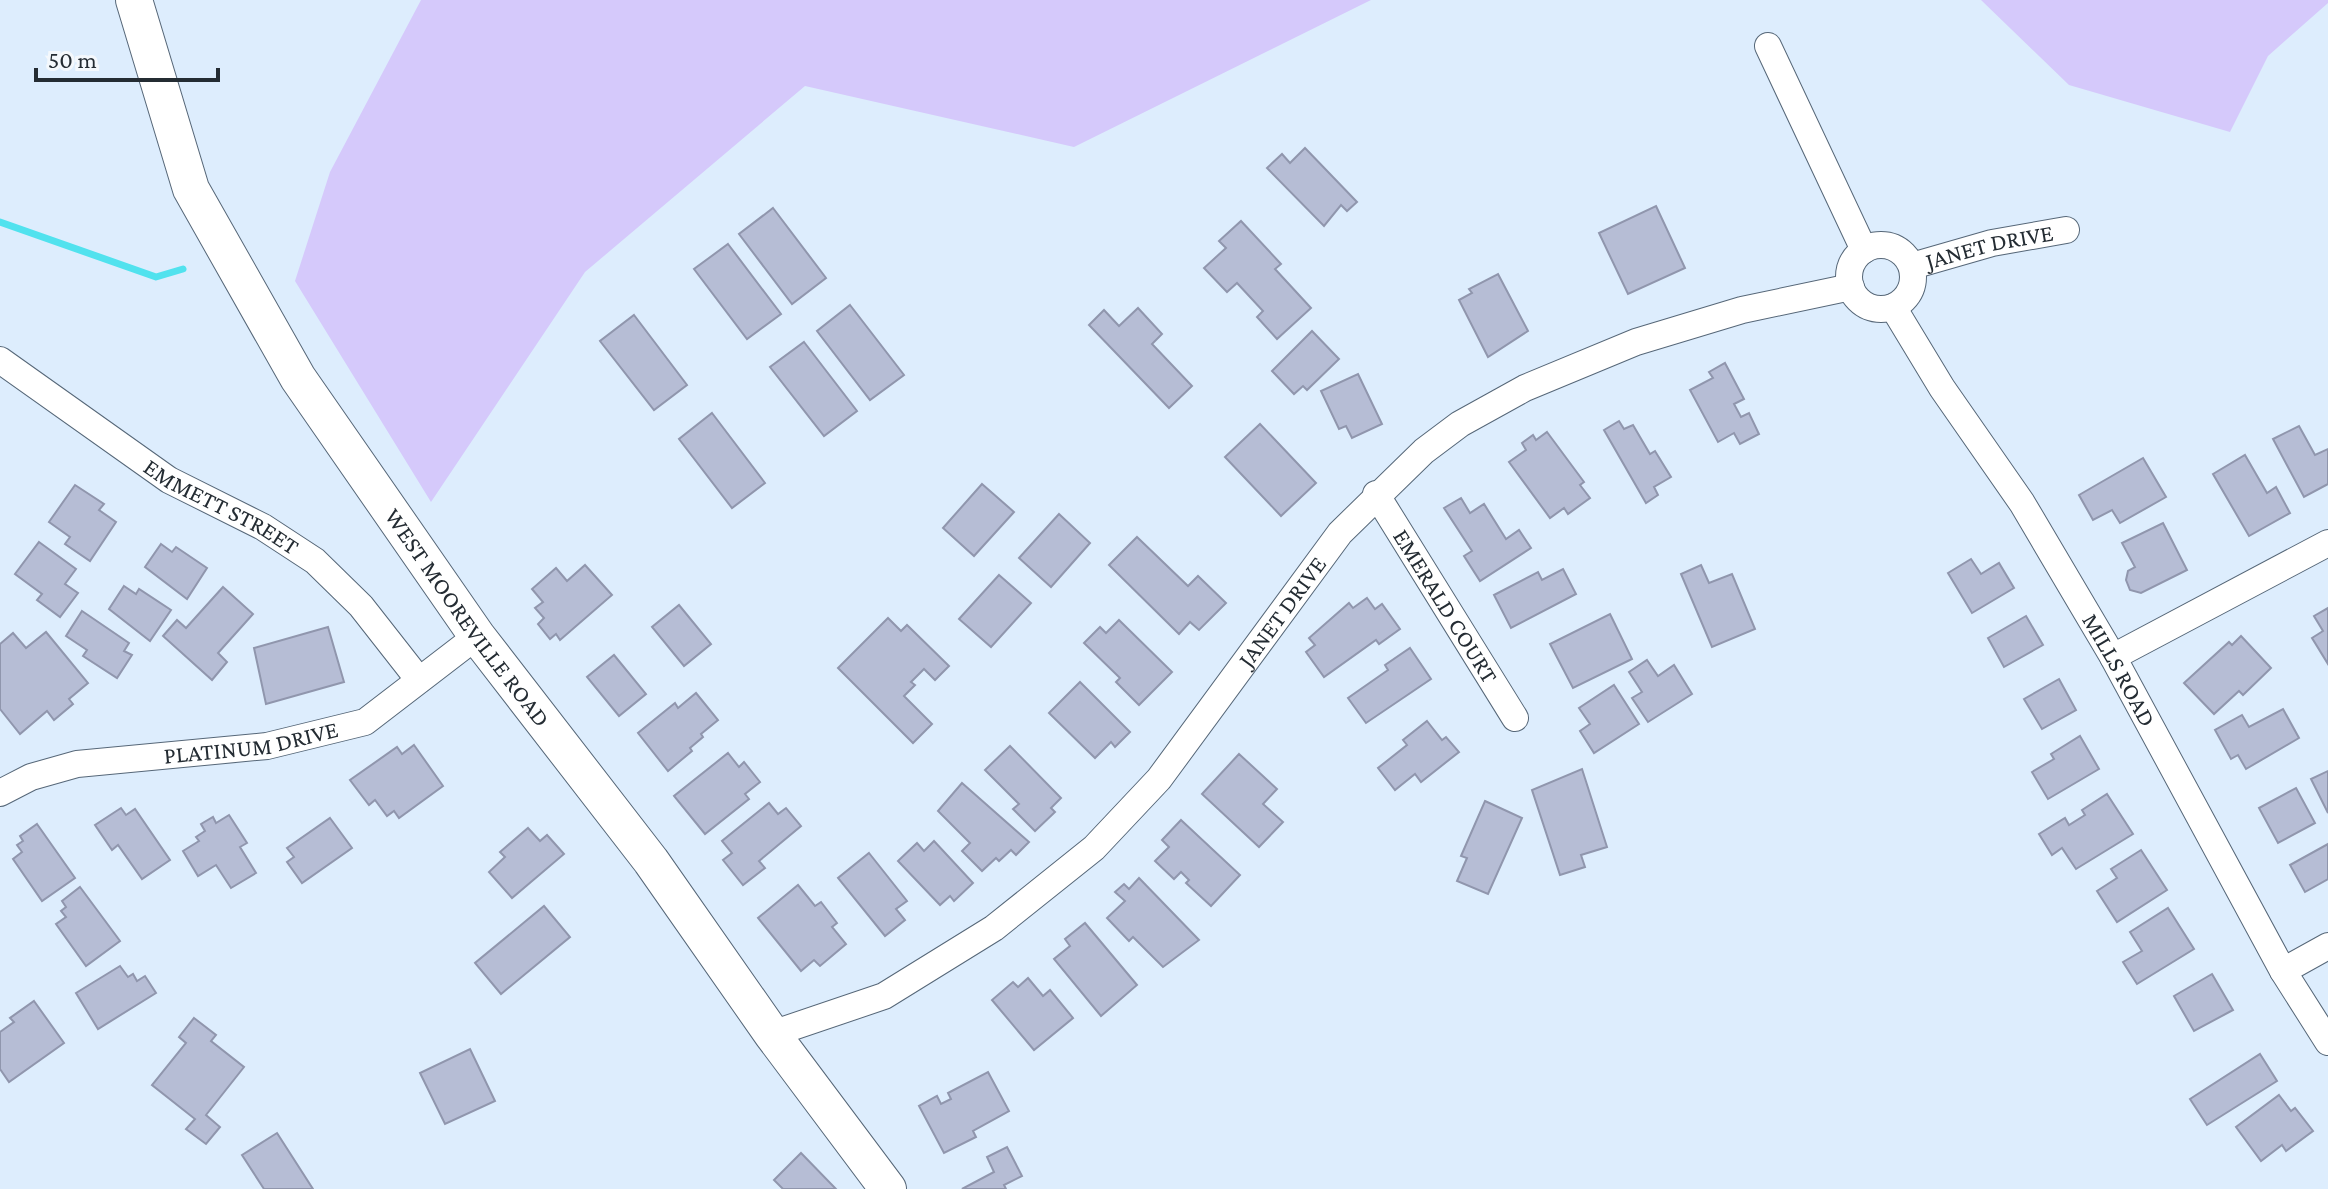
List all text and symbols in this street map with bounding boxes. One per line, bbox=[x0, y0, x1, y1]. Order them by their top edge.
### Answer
scale bar bbox=[36, 32, 218, 82]
text: 50 m bbox=[48, 46, 97, 73]
street label: JANET DRIVE bbox=[1920, 218, 2055, 275]
street label: EMMETT STREET bbox=[139, 452, 304, 560]
street label: WEST MOOREVILLE ROAD bbox=[380, 503, 556, 732]
street label: EMERALD COURT bbox=[1388, 524, 1504, 688]
street label: JANET DRIVE bbox=[1231, 551, 1331, 674]
street label: MILLS ROAD bbox=[2077, 608, 2162, 731]
street label: PLATINUM DRIVE bbox=[162, 715, 341, 769]

